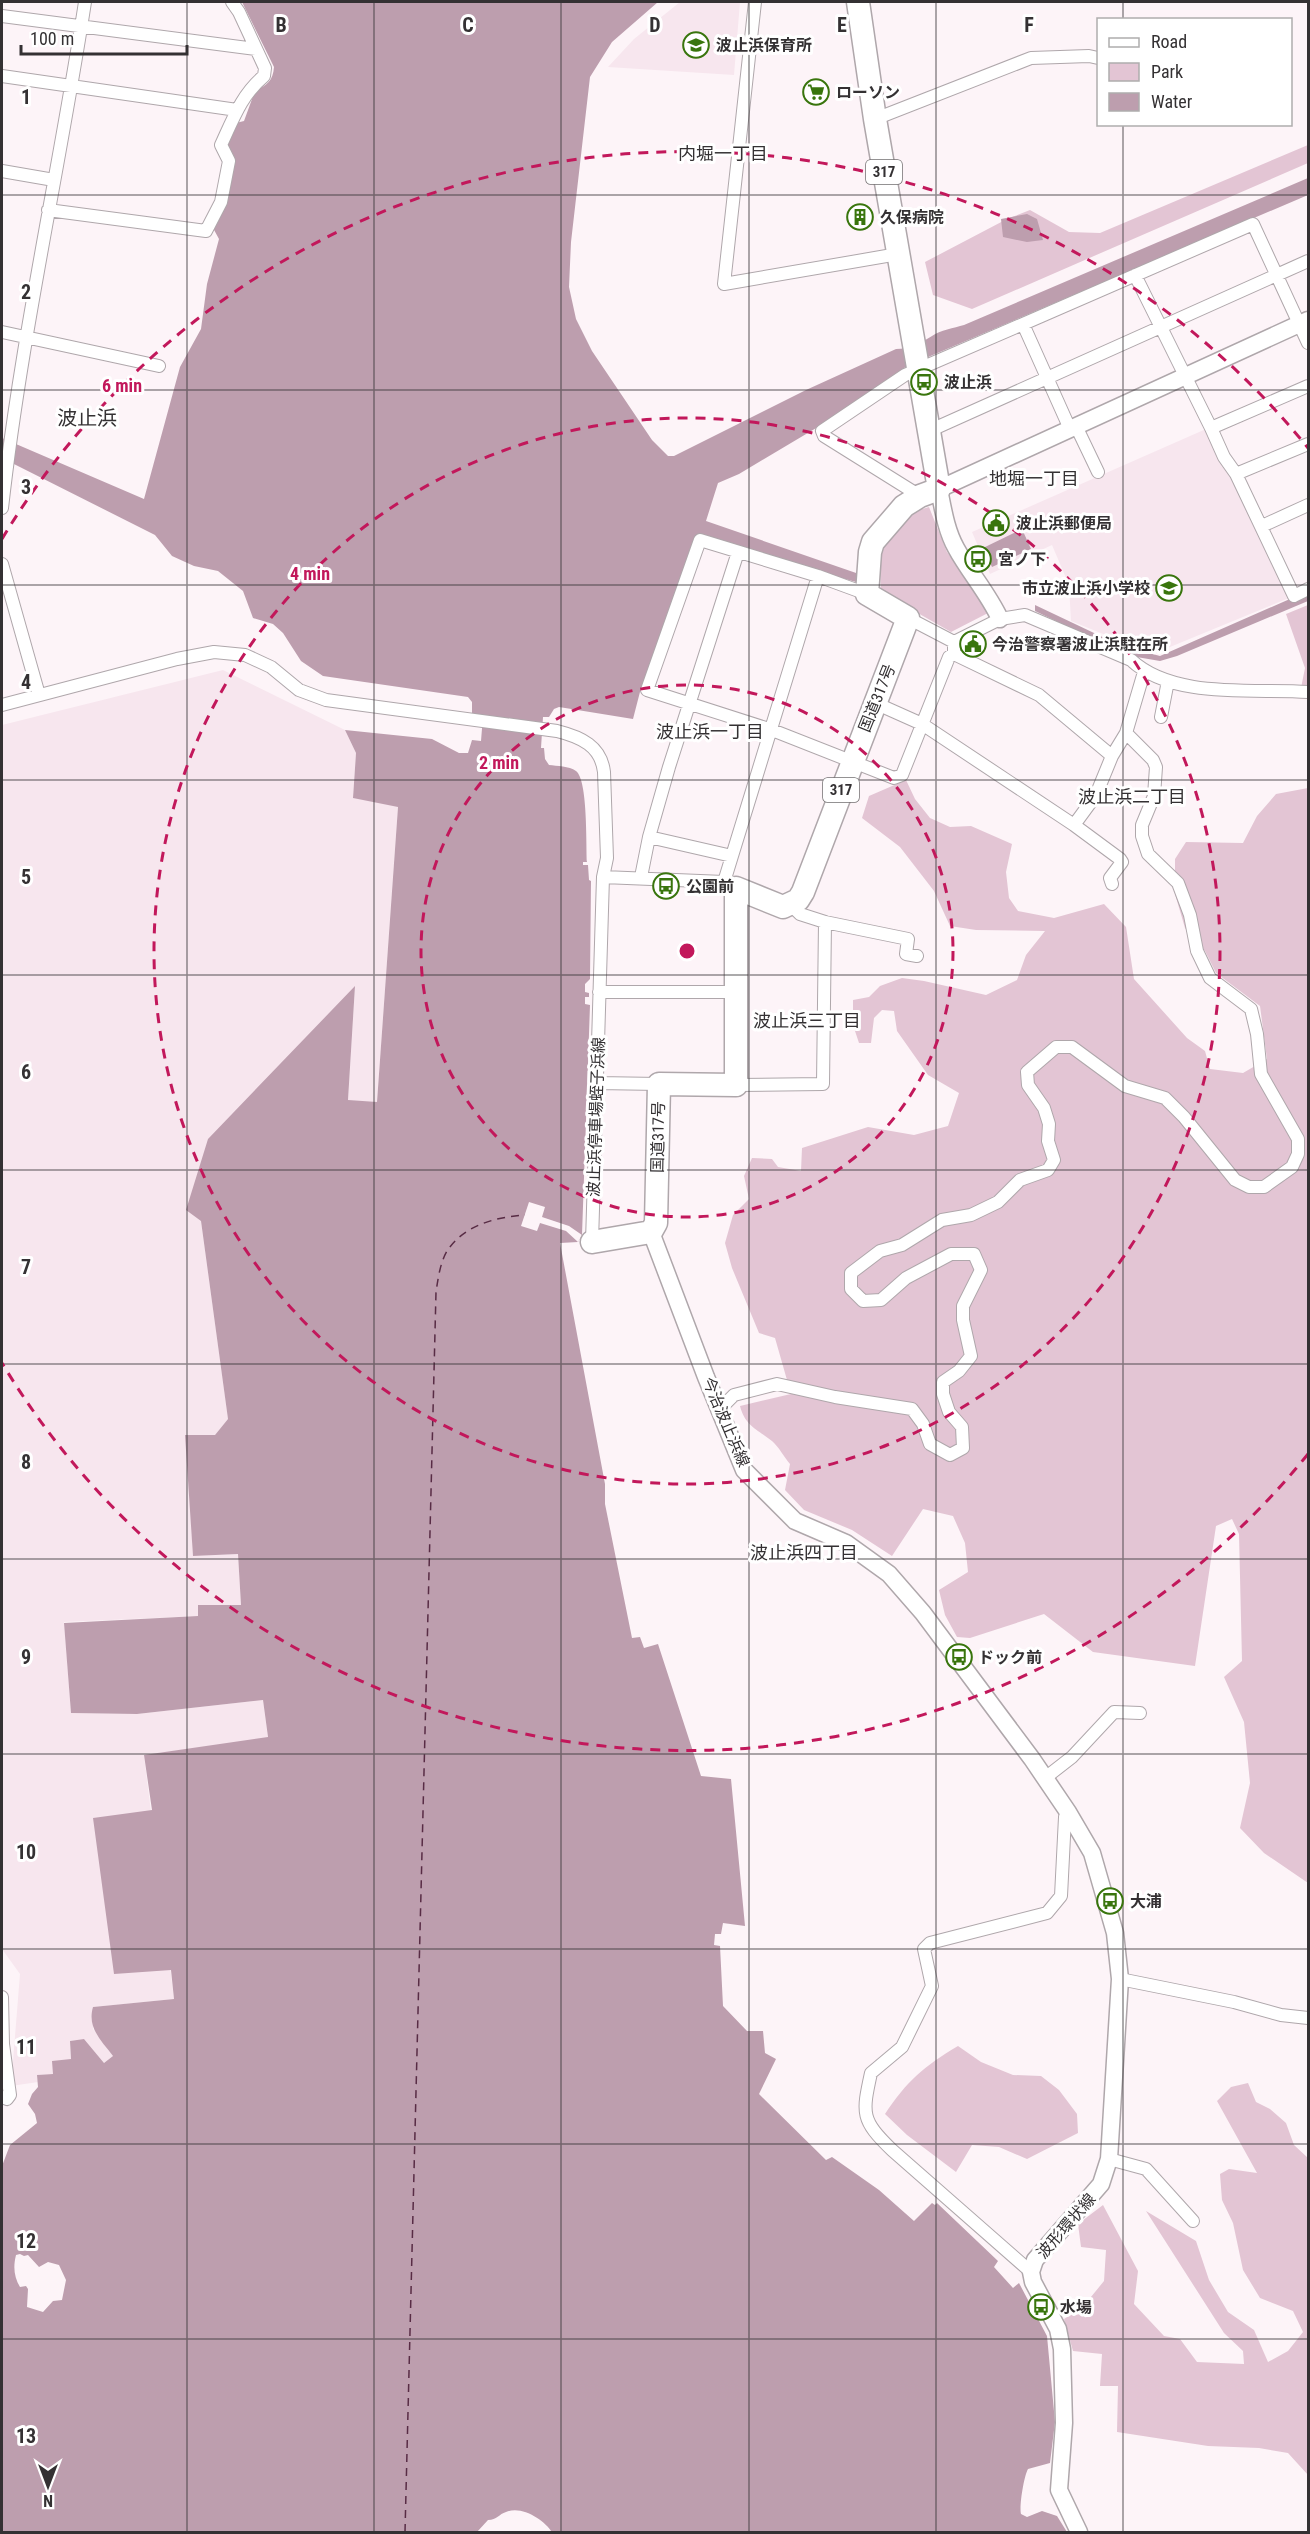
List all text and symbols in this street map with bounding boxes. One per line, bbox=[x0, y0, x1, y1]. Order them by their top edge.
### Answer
text: B bbox=[275, 13, 287, 37]
text: C bbox=[462, 13, 474, 37]
text: D bbox=[649, 13, 661, 37]
text: E bbox=[837, 13, 847, 37]
text: F bbox=[1024, 13, 1034, 37]
scale bar bbox=[21, 18, 188, 56]
legend bbox=[1097, 18, 1292, 126]
text: 100 m bbox=[30, 28, 74, 49]
school or university icon: 波止浜保育所 bbox=[681, 30, 711, 60]
text: Road bbox=[1151, 31, 1187, 52]
place label: 波止浜保育所 bbox=[716, 36, 812, 55]
text: Park bbox=[1151, 61, 1183, 82]
supermarket icon: ローソン bbox=[801, 77, 831, 107]
place label: ローソン bbox=[836, 83, 900, 102]
text: 1 bbox=[21, 85, 31, 109]
text: Water bbox=[1151, 91, 1193, 112]
district label: 内堀一丁目 bbox=[678, 143, 768, 164]
road number: 317 bbox=[866, 160, 902, 184]
building icon: 久保病院 bbox=[845, 202, 875, 232]
place label: 久保病院 bbox=[880, 208, 944, 227]
text: 2 bbox=[21, 280, 31, 304]
bus stop icon: 波止浜 bbox=[909, 367, 939, 397]
place label: 波止浜 bbox=[944, 373, 992, 392]
text: 6 min bbox=[102, 375, 142, 396]
district label: 波止浜 bbox=[57, 406, 117, 430]
district label: 地堀一丁目 bbox=[989, 468, 1079, 489]
text: 3 bbox=[21, 475, 31, 499]
public building icon: 波止浜郵便局 bbox=[981, 508, 1011, 538]
place label: 波止浜郵便局 bbox=[1016, 514, 1112, 533]
bus stop icon: 宮ノ下 bbox=[963, 544, 993, 574]
place label: 宮ノ下 bbox=[998, 550, 1046, 569]
text: 4 min bbox=[290, 563, 330, 584]
school or university icon: 市立波止浜小学校 bbox=[1154, 573, 1184, 603]
place label: 市立波止浜小学校 bbox=[1022, 579, 1150, 598]
public building icon: 今治警察署波止浜駐在所 bbox=[958, 629, 988, 659]
place label: 今治警察署波止浜駐在所 bbox=[992, 635, 1168, 654]
street label: 国道317号 bbox=[855, 661, 899, 735]
text: 4 bbox=[21, 670, 31, 694]
district label: 波止浜一丁目 bbox=[656, 721, 764, 742]
text: 2 min bbox=[479, 752, 519, 773]
road number: 317 bbox=[823, 778, 859, 802]
district label: 波止浜二丁目 bbox=[1078, 786, 1186, 807]
text: 5 bbox=[21, 865, 31, 889]
bus stop icon: 公園前 bbox=[651, 871, 681, 901]
place label: 公園前 bbox=[686, 877, 734, 896]
centre of rings bbox=[677, 941, 697, 961]
district label: 波止浜三丁目 bbox=[753, 1010, 861, 1031]
street label: 波止浜停車場蛭子浜線 bbox=[584, 1037, 608, 1197]
text: 6 bbox=[21, 1060, 31, 1084]
street label: 国道317号 bbox=[648, 1101, 668, 1173]
text: 7 bbox=[21, 1255, 31, 1279]
street label: 今治波止浜線 bbox=[698, 1374, 754, 1470]
text: 8 bbox=[21, 1450, 31, 1474]
district label: 波止浜四丁目 bbox=[750, 1542, 858, 1563]
bus stop icon: ドック前 bbox=[944, 1642, 974, 1672]
text: 9 bbox=[21, 1645, 31, 1669]
place label: ドック前 bbox=[978, 1648, 1042, 1667]
text: 10 bbox=[16, 1840, 36, 1864]
bus stop icon: 大浦 bbox=[1095, 1886, 1125, 1916]
place label: 大浦 bbox=[1130, 1892, 1162, 1911]
text: 11 bbox=[16, 2035, 36, 2059]
street label: 波形環状線 bbox=[1033, 2190, 1099, 2262]
text: 12 bbox=[16, 2229, 36, 2253]
bus stop icon: 水場 bbox=[1026, 2292, 1056, 2322]
place label: 水場 bbox=[1060, 2298, 1092, 2317]
text: 13 bbox=[16, 2424, 36, 2448]
north arrow bbox=[18, 2456, 78, 2516]
text: N bbox=[43, 2491, 53, 2510]

